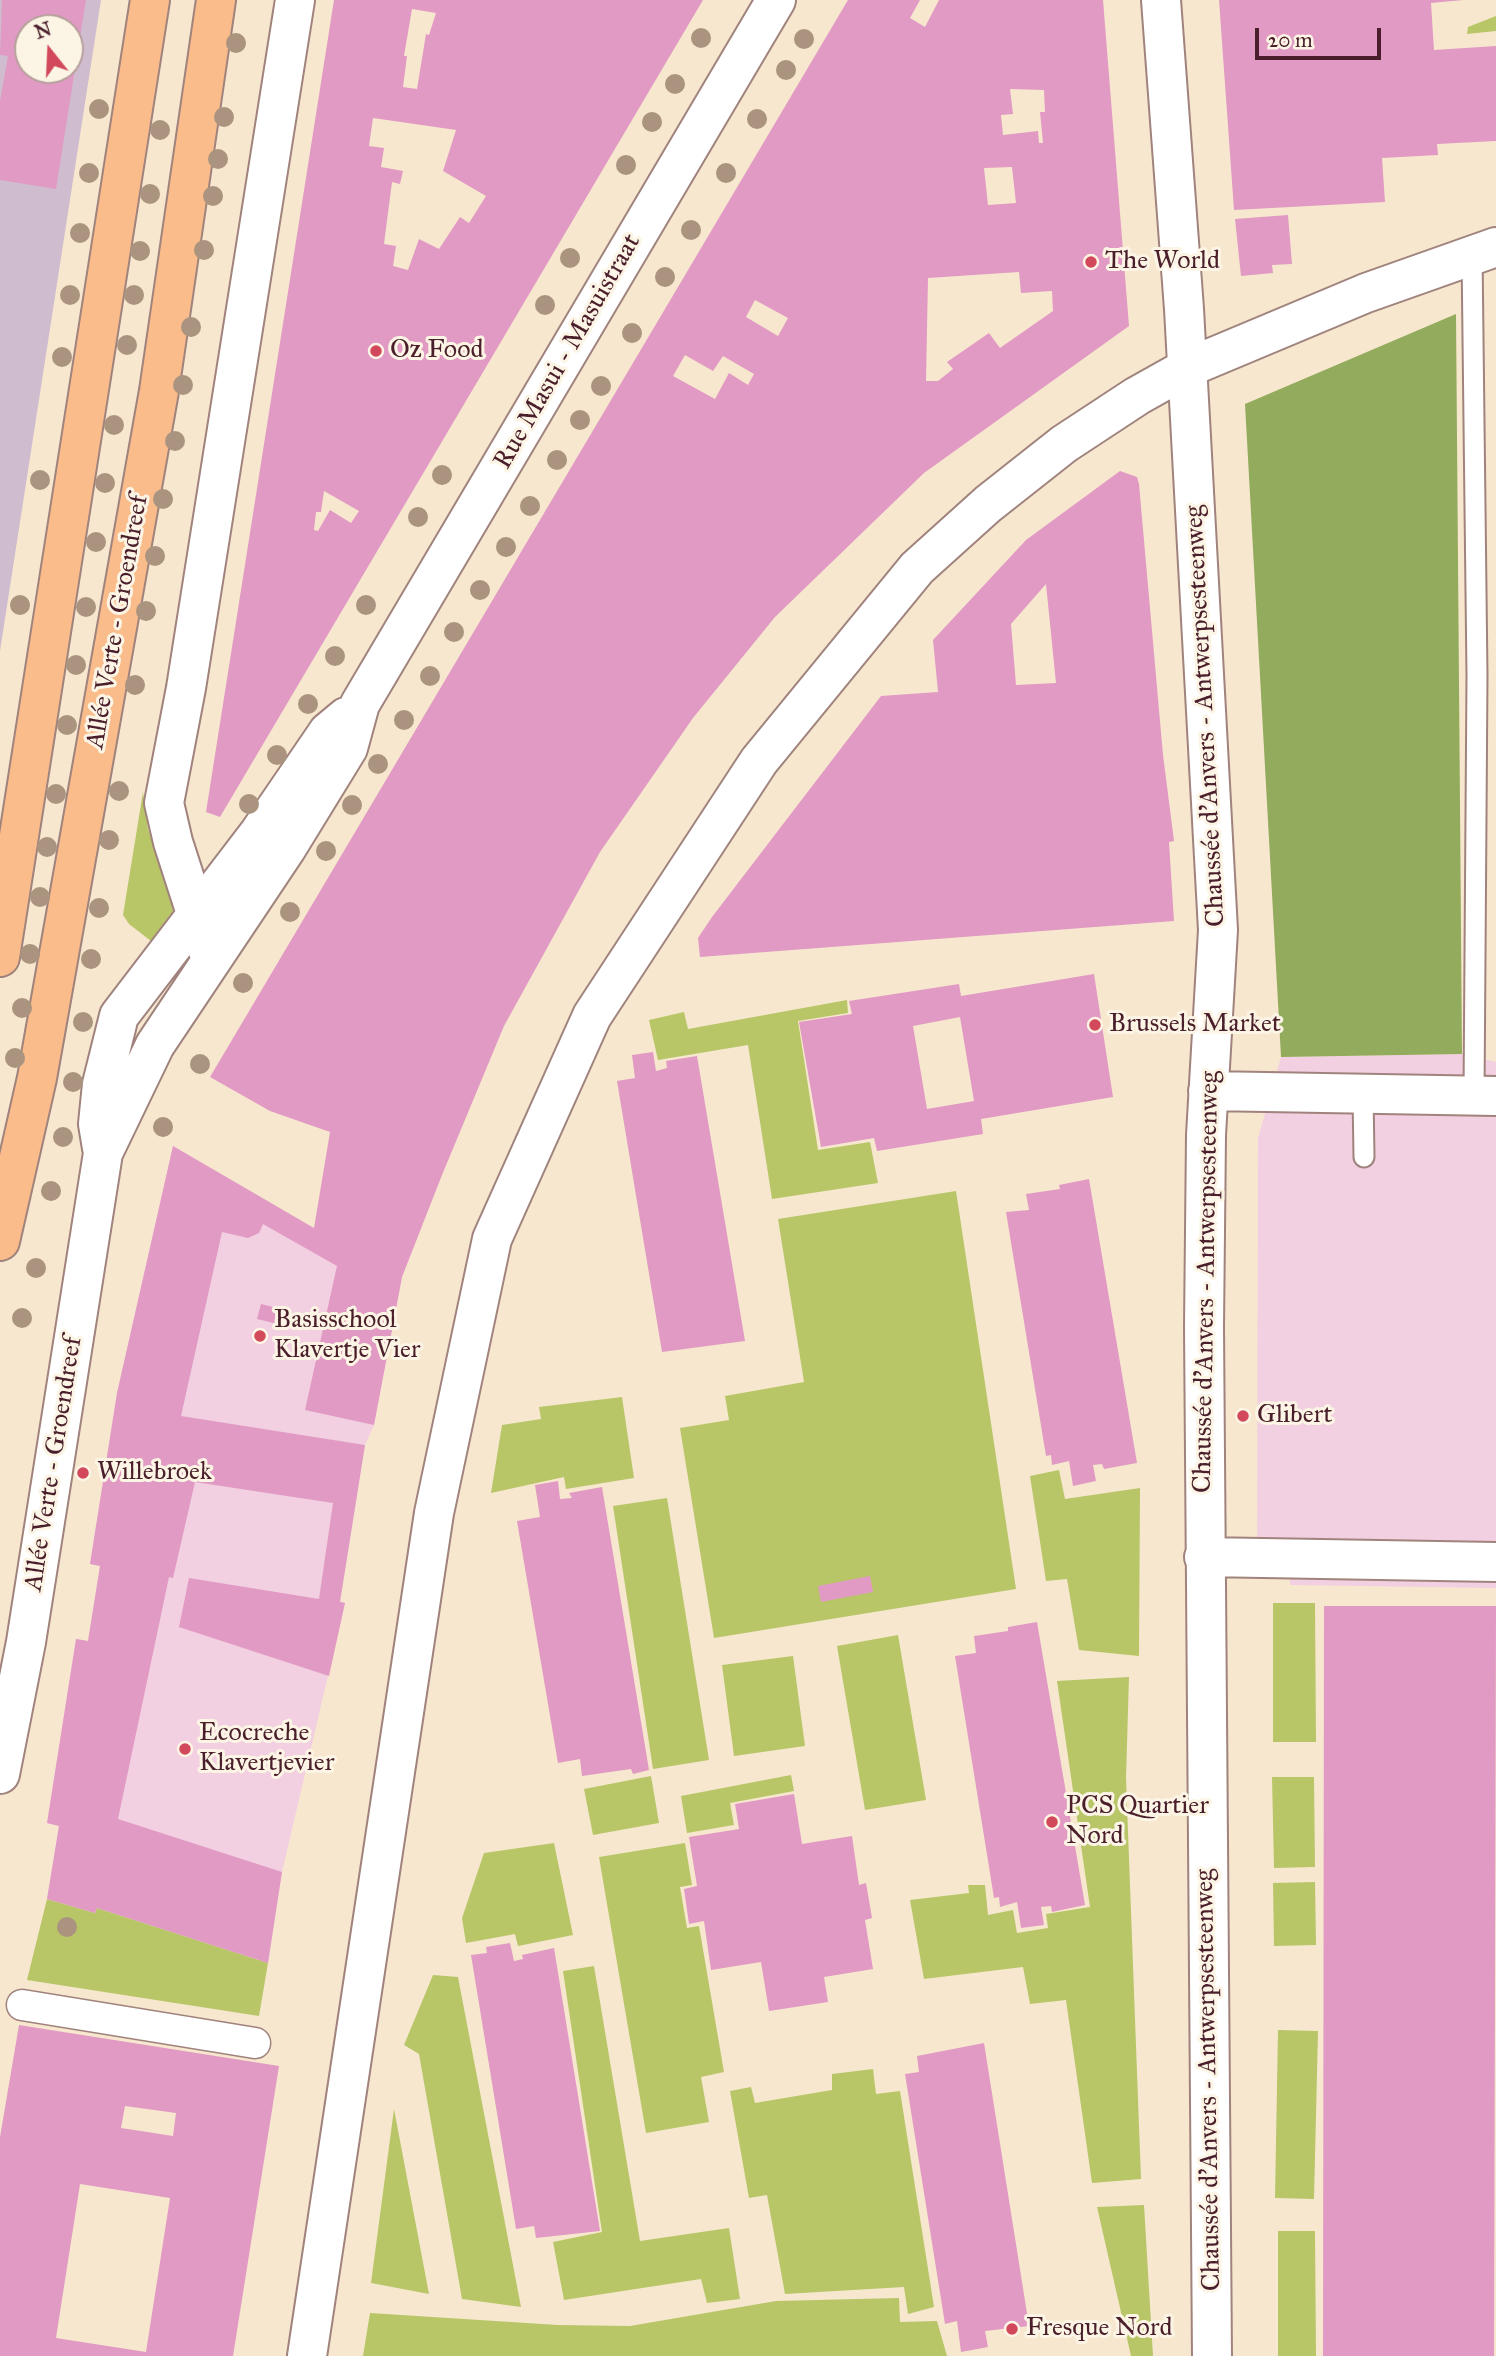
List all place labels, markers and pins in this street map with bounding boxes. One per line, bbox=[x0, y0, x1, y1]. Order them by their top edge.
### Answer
place label: The World bbox=[1105, 246, 1220, 278]
marker: The World bbox=[1083, 254, 1099, 270]
place label: Oz Food bbox=[390, 335, 484, 367]
marker: Oz Food bbox=[368, 343, 384, 359]
place label: Brussels Market bbox=[1109, 1009, 1281, 1041]
marker: Brussels Market bbox=[1087, 1017, 1103, 1033]
place label: Basisschool Klavertje Vier bbox=[274, 1305, 421, 1366]
marker: Basisschool Klavertje Vier bbox=[252, 1328, 268, 1344]
place label: Glibert bbox=[1257, 1400, 1332, 1432]
marker: Glibert bbox=[1235, 1408, 1251, 1424]
place label: Willebroek bbox=[97, 1457, 212, 1489]
marker: Willebroek bbox=[75, 1465, 91, 1481]
place label: Ecocreche Klavertjevier bbox=[199, 1718, 334, 1780]
marker: Ecocreche Klavertjevier bbox=[177, 1741, 193, 1757]
place label: PCS Quartier Nord bbox=[1066, 1791, 1209, 1853]
marker: PCS Quartier Nord bbox=[1044, 1814, 1060, 1830]
place label: Fresque Nord bbox=[1026, 2313, 1172, 2345]
marker: Fresque Nord bbox=[1004, 2321, 1020, 2337]

